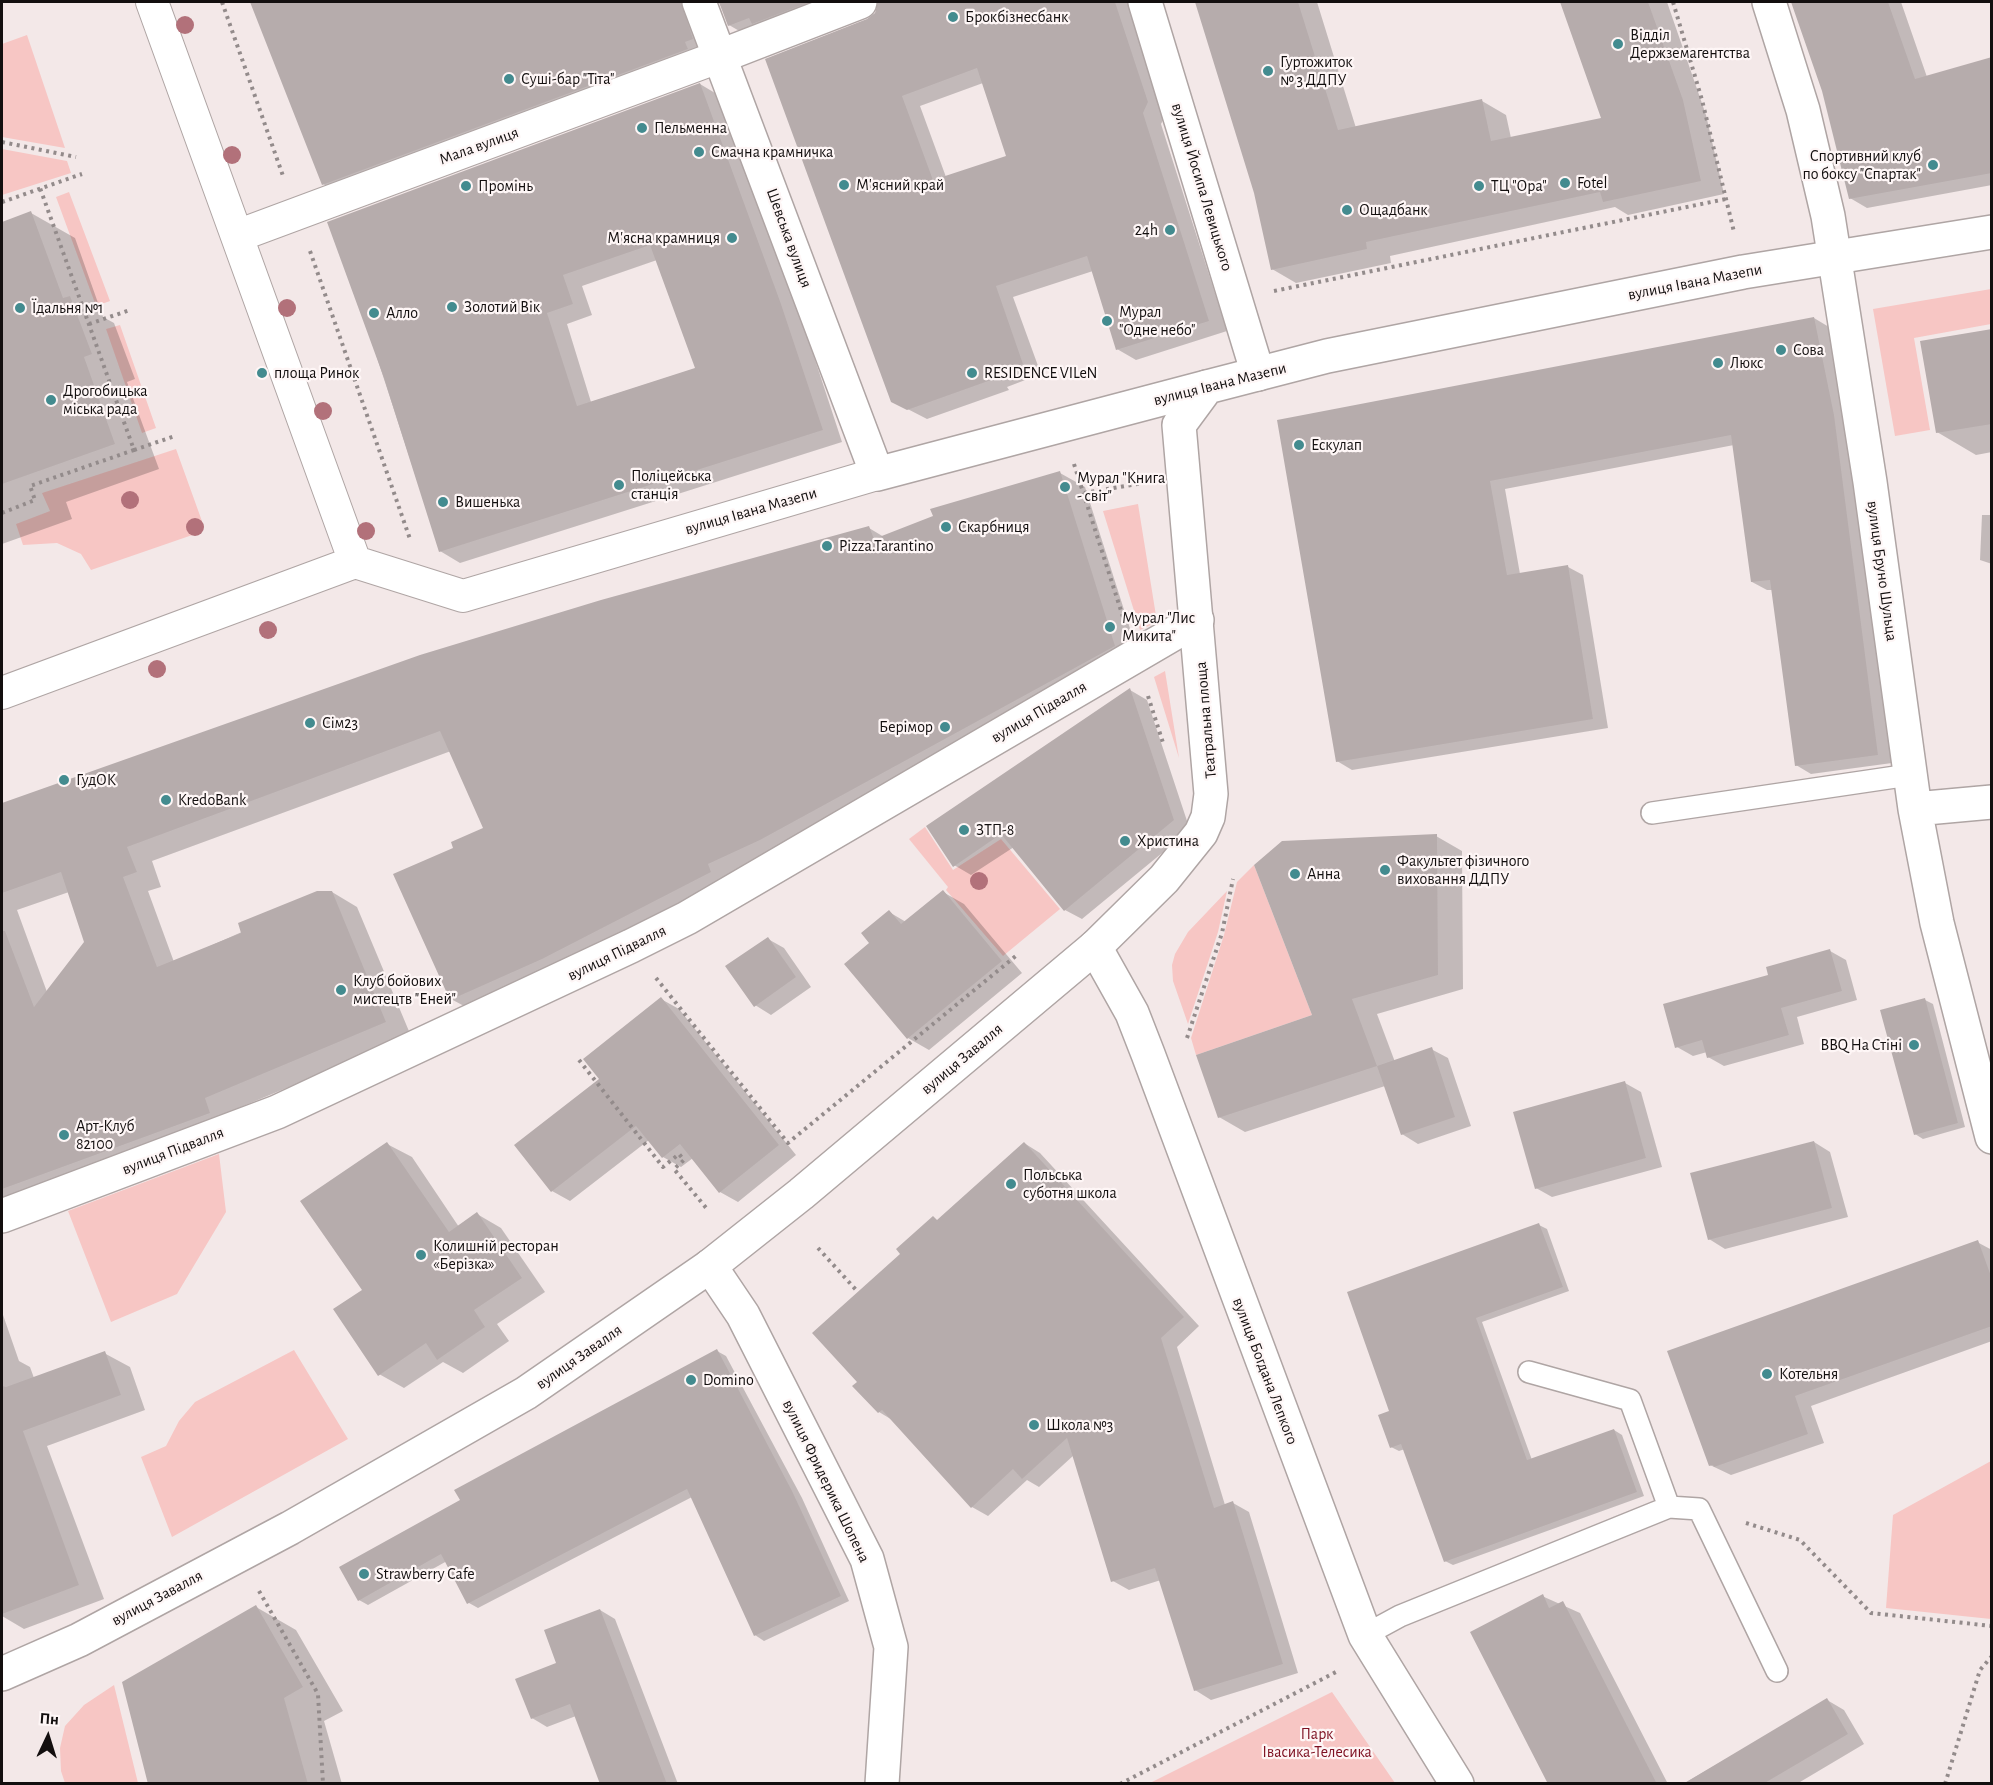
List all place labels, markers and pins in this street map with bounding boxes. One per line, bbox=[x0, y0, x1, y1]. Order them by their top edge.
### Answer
place label: Брокбізнесбанк bbox=[965, 7, 1068, 27]
marker: Брокбізнесбанк bbox=[946, 10, 960, 24]
place label: Відділ Держземагентства bbox=[1630, 25, 1750, 63]
marker: Відділ Держземагентства bbox=[1611, 37, 1625, 51]
place label: Гуртожиток № 3 ДДПУ bbox=[1280, 52, 1353, 90]
marker: Гуртожиток № 3 ДДПУ bbox=[1261, 64, 1275, 78]
place label: Суші-бар "Тіта" bbox=[521, 69, 615, 89]
marker: Суші-бар "Тіта" bbox=[502, 72, 516, 86]
place label: Пельменна bbox=[654, 118, 727, 138]
marker: Пельменна bbox=[635, 121, 649, 135]
place label: Смачна крамничка bbox=[711, 142, 833, 162]
marker: Смачна крамничка bbox=[692, 145, 706, 159]
place label: Спортивний клуб по боксу "Спартак" bbox=[1802, 146, 1921, 184]
marker: Спортивний клуб по боксу "Спартак" bbox=[1926, 158, 1940, 172]
place label: Fotel bbox=[1577, 173, 1607, 193]
place label: М'ясний край bbox=[856, 175, 944, 195]
place label: Промінь bbox=[478, 176, 533, 196]
place label: ТЦ "Ора" bbox=[1491, 176, 1547, 196]
marker: Fotel bbox=[1558, 176, 1572, 190]
marker: М'ясний край bbox=[837, 178, 851, 192]
marker: Промінь bbox=[459, 179, 473, 193]
marker: ТЦ "Ора" bbox=[1472, 179, 1486, 193]
place label: Ощадбанк bbox=[1359, 200, 1428, 220]
marker: Ощадбанк bbox=[1340, 203, 1354, 217]
place label: 24h bbox=[1135, 220, 1158, 240]
marker: 24h bbox=[1163, 223, 1177, 237]
place label: М'ясна крамниця bbox=[607, 228, 720, 248]
marker: М'ясна крамниця bbox=[725, 231, 739, 245]
place label: Золотий Вік bbox=[464, 297, 540, 317]
place label: Їдальня №1 bbox=[32, 298, 104, 318]
marker: Золотий Вік bbox=[445, 300, 459, 314]
marker: Їдальня №1 bbox=[13, 301, 27, 315]
place label: Мурал "Одне небо" bbox=[1119, 302, 1195, 340]
place label: Алло bbox=[386, 303, 418, 323]
marker: Алло bbox=[367, 306, 381, 320]
marker: Мурал "Одне небо" bbox=[1100, 314, 1114, 328]
place label: Сова bbox=[1793, 340, 1824, 360]
marker: Сова bbox=[1774, 343, 1788, 357]
place label: Люкс bbox=[1730, 353, 1764, 373]
marker: Люкс bbox=[1711, 356, 1725, 370]
place label: площа Ринок bbox=[274, 363, 359, 383]
place label: RESIDENCE VILeN bbox=[984, 363, 1097, 383]
marker: площа Ринок bbox=[255, 366, 269, 380]
marker: RESIDENCE VILeN bbox=[965, 366, 979, 380]
place label: Дрогобицька міська рада bbox=[63, 381, 148, 419]
marker: Дрогобицька міська рада bbox=[44, 393, 58, 407]
place label: Ескулап bbox=[1311, 435, 1362, 455]
marker: Ескулап bbox=[1292, 438, 1306, 452]
place label: Поліцейська станція bbox=[631, 466, 712, 504]
place label: Мурал "Книга - світ" bbox=[1077, 468, 1165, 506]
marker: Поліцейська станція bbox=[612, 478, 626, 492]
marker: Мурал "Книга - світ" bbox=[1058, 480, 1072, 494]
place label: Вишенька bbox=[455, 492, 520, 512]
marker: Вишенька bbox=[436, 495, 450, 509]
place label: Скарбниця bbox=[958, 517, 1030, 537]
marker: Скарбниця bbox=[939, 520, 953, 534]
place label: Pizza.Tarantino bbox=[839, 536, 934, 556]
marker: Pizza.Tarantino bbox=[820, 539, 834, 553]
place label: Мурал "Лис Микита" bbox=[1122, 608, 1195, 646]
marker: Мурал "Лис Микита" bbox=[1103, 620, 1117, 634]
place label: Сім23 bbox=[322, 713, 358, 733]
marker: Сім23 bbox=[303, 716, 317, 730]
place label: Берімор bbox=[879, 717, 933, 737]
marker: Берімор bbox=[938, 720, 952, 734]
place label: ГудОК bbox=[76, 770, 116, 790]
marker: ГудОК bbox=[57, 773, 71, 787]
place label: KredoBank bbox=[178, 790, 246, 810]
marker: KredoBank bbox=[159, 793, 173, 807]
place label: ЗТП-8 bbox=[976, 820, 1014, 840]
marker: ЗТП-8 bbox=[957, 823, 971, 837]
place label: Христина bbox=[1137, 831, 1199, 851]
marker: Христина bbox=[1118, 834, 1132, 848]
place label: Факультет фізичного виховання ДДПУ bbox=[1397, 851, 1529, 889]
marker: Факультет фізичного виховання ДДПУ bbox=[1378, 863, 1392, 877]
place label: Анна bbox=[1307, 864, 1341, 884]
marker: Анна bbox=[1288, 867, 1302, 881]
place label: Клуб бойових мистецтв "Еней" bbox=[353, 971, 456, 1009]
marker: Клуб бойових мистецтв "Еней" bbox=[334, 983, 348, 997]
place label: BBQ На Стіні bbox=[1821, 1035, 1902, 1055]
marker: BBQ На Стіні bbox=[1907, 1038, 1921, 1052]
place label: Арт-Клуб 82100 bbox=[76, 1116, 135, 1154]
marker: Арт-Клуб 82100 bbox=[57, 1128, 71, 1142]
place label: Польська суботня школа bbox=[1023, 1165, 1117, 1203]
marker: Польська суботня школа bbox=[1004, 1177, 1018, 1191]
place label: Колишній ресторан «Берізка» bbox=[433, 1236, 559, 1274]
marker: Колишній ресторан «Берізка» bbox=[414, 1248, 428, 1262]
place label: Котельня bbox=[1779, 1364, 1838, 1384]
marker: Котельня bbox=[1760, 1367, 1774, 1381]
place label: Domino bbox=[703, 1370, 754, 1390]
marker: Domino bbox=[684, 1373, 698, 1387]
place label: Школа №3 bbox=[1046, 1415, 1113, 1435]
marker: Школа №3 bbox=[1027, 1418, 1041, 1432]
place label: Strawberry Cafe bbox=[376, 1564, 475, 1584]
marker: Strawberry Cafe bbox=[357, 1567, 371, 1581]

